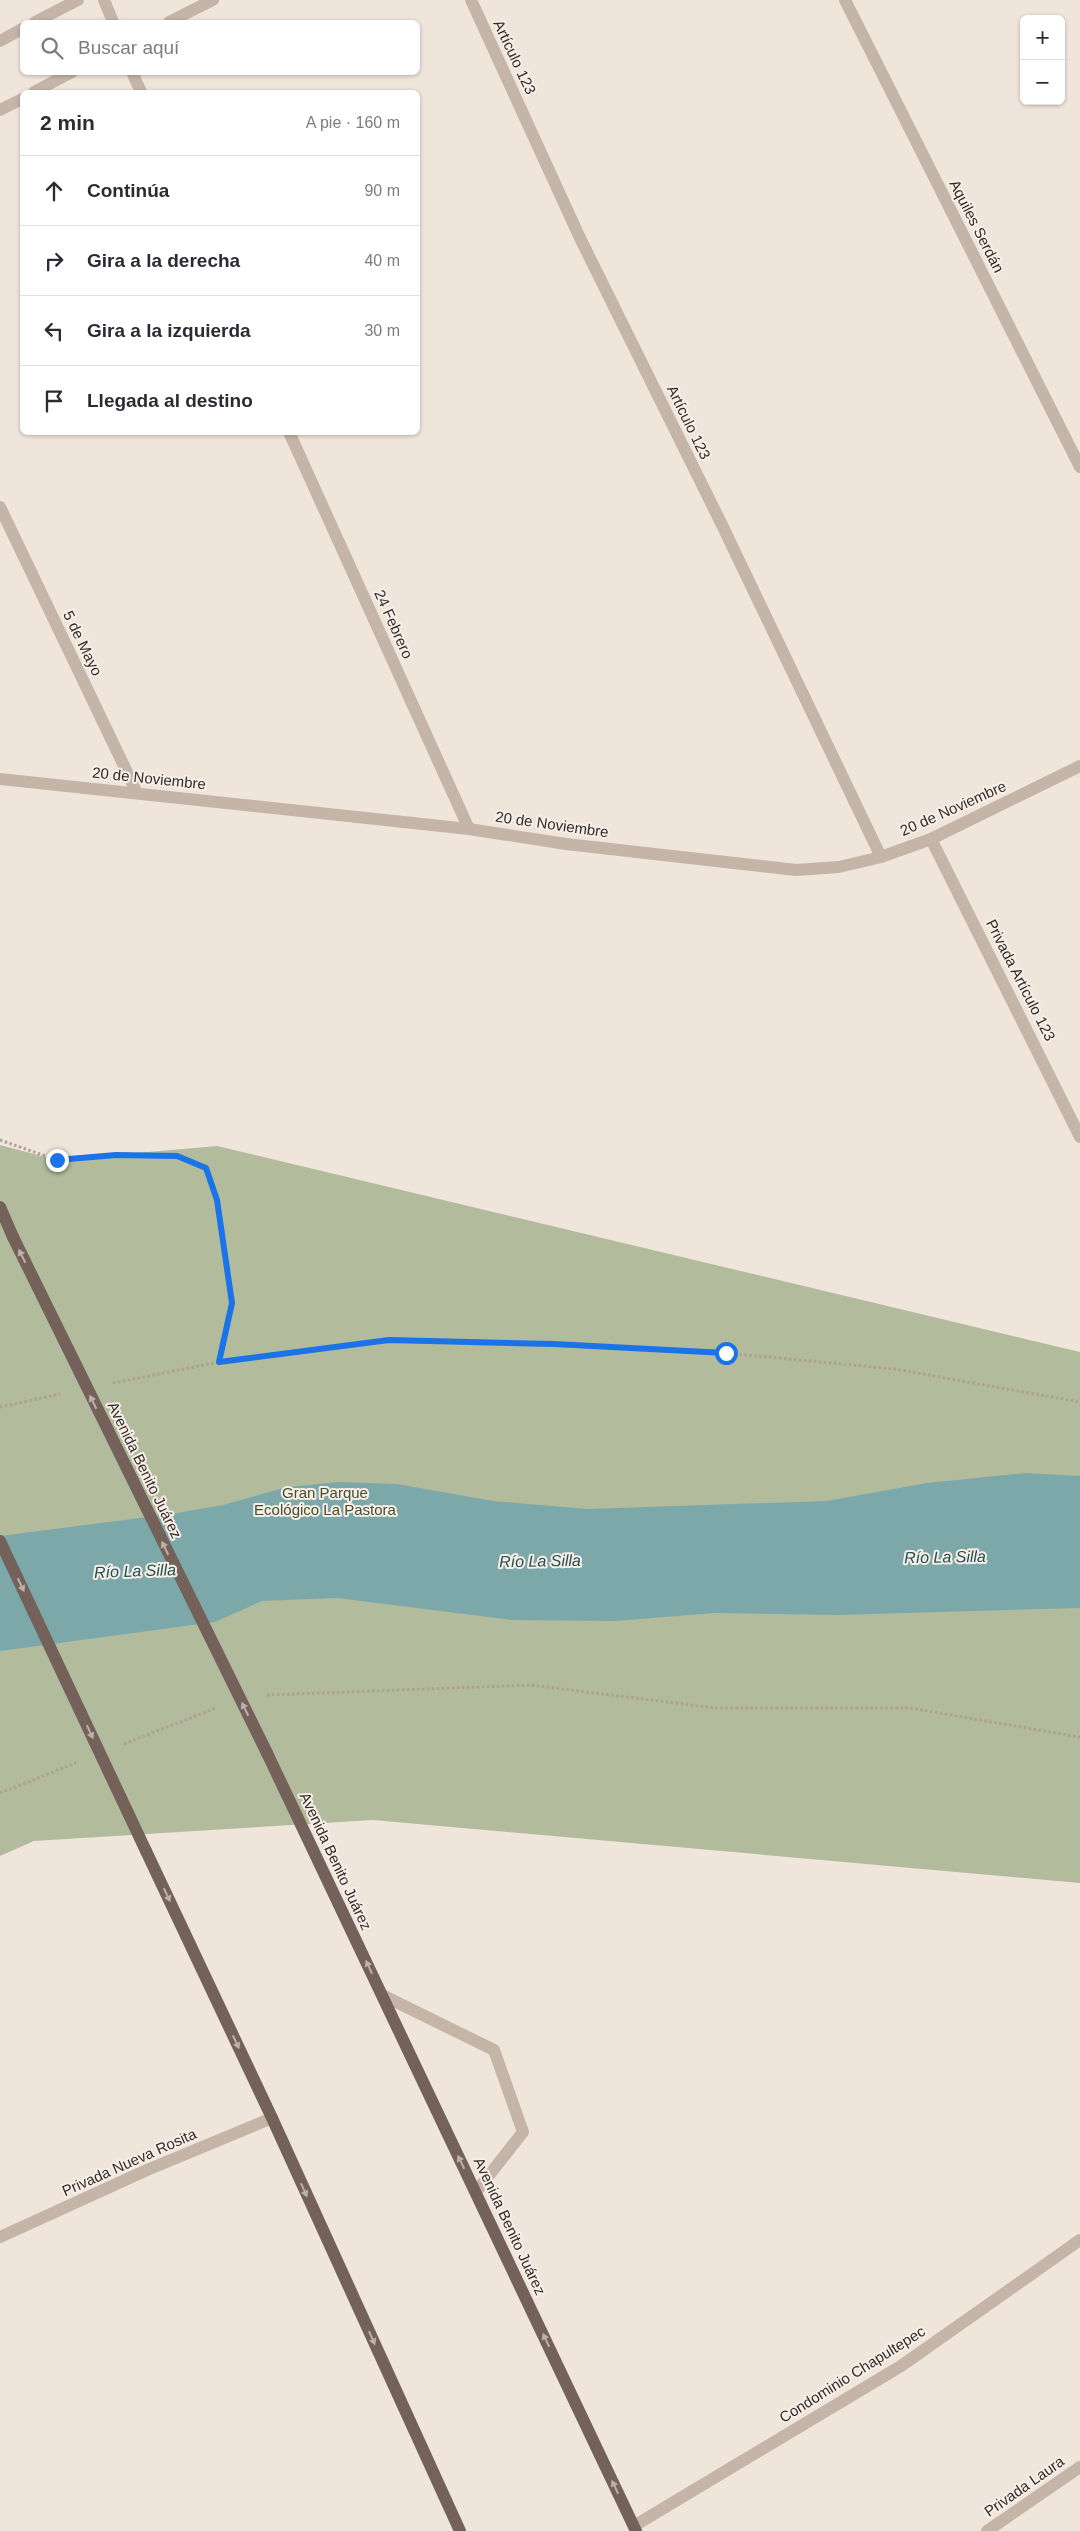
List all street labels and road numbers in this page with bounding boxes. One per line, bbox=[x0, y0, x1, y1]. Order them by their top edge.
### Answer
street label: Artículo 123 bbox=[490, 17, 540, 97]
street label: Aquiles Serdán bbox=[946, 177, 1008, 275]
street label: Artículo 123 bbox=[664, 382, 714, 462]
street label: 24 Febrero bbox=[371, 587, 417, 661]
street label: 5 de Mayo bbox=[60, 608, 106, 678]
street label: 20 de Noviembre bbox=[91, 764, 207, 792]
street label: 20 de Noviembre bbox=[897, 777, 1009, 839]
street label: 20 de Noviembre bbox=[494, 808, 610, 840]
street label: Privada Artículo 123 bbox=[983, 916, 1059, 1044]
street label: Avenida Benito Juárez bbox=[105, 1399, 185, 1541]
street label: Avenida Benito Juárez bbox=[297, 1790, 375, 1932]
street label: Privada Nueva Rosita bbox=[59, 2124, 199, 2199]
street label: Avenida Benito Juárez bbox=[471, 2155, 549, 2297]
street label: Condominio Chapultepec bbox=[776, 2322, 928, 2426]
street label: Privada Laura bbox=[981, 2452, 1068, 2520]

